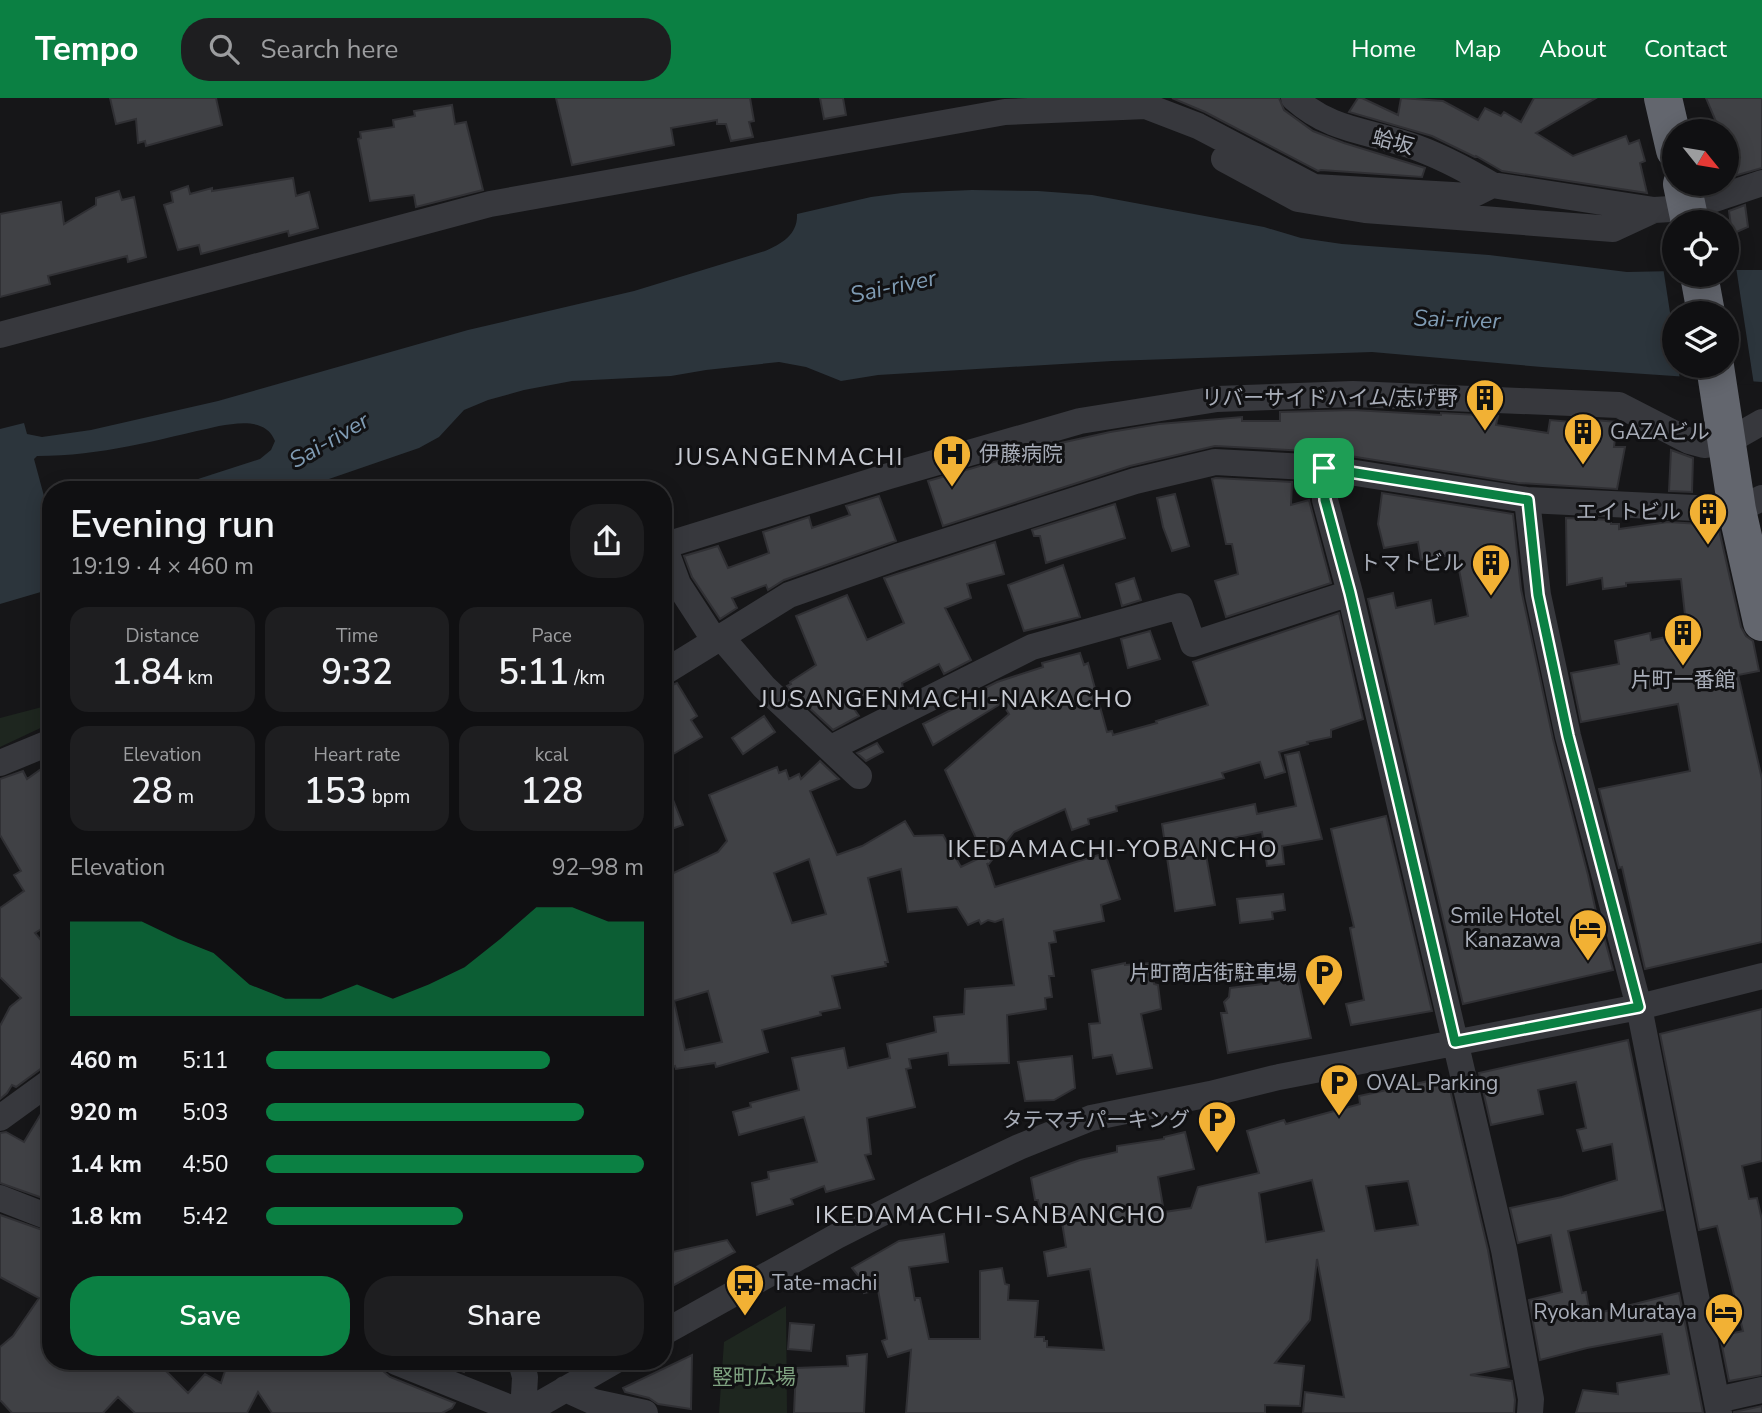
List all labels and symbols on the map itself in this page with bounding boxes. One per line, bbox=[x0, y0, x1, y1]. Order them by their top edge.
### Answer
north arrow bbox=[1662, 119, 1740, 196]
street label: 蛤坂 bbox=[1369, 123, 1417, 161]
water label: Sai-river bbox=[847, 262, 940, 311]
water label: Sai-river bbox=[1413, 302, 1502, 337]
building icon: リバーサイドハイム/志げ野 bbox=[1464, 377, 1506, 432]
place label: リバーサイドハイム/志げ野 bbox=[1201, 384, 1458, 412]
water label: Sai-river bbox=[284, 405, 375, 476]
building icon: GAZAビル bbox=[1562, 411, 1604, 466]
place label: GAZAビル bbox=[1610, 418, 1710, 446]
hospital icon: 伊藤病院 bbox=[931, 433, 973, 488]
pin bbox=[1294, 438, 1354, 498]
place label: 伊藤病院 bbox=[979, 440, 1063, 468]
district label: JUSANGENMACHI bbox=[675, 441, 904, 473]
building icon: エイトビル bbox=[1687, 491, 1729, 546]
place label: エイトビル bbox=[1576, 498, 1681, 526]
building icon: トマトビル bbox=[1470, 542, 1512, 597]
place label: トマトビル bbox=[1359, 549, 1464, 577]
building icon: 片町一番館 bbox=[1662, 612, 1704, 667]
place label: 片町一番館 bbox=[1631, 666, 1736, 694]
district label: JUSANGENMACHI-NAKACHO bbox=[759, 683, 1134, 715]
district label: IKEDAMACHI-YOBANCHO bbox=[947, 833, 1279, 865]
place label: Smile Hotel Kanazawa bbox=[1450, 902, 1562, 954]
hotel icon: Smile Hotel Kanazawa bbox=[1567, 907, 1609, 962]
parking icon: 片町商店街駐車場 bbox=[1303, 952, 1345, 1007]
place label: 片町商店街駐車場 bbox=[1129, 959, 1297, 987]
parking icon: OVAL Parking bbox=[1318, 1062, 1360, 1117]
place label: OVAL Parking bbox=[1366, 1069, 1498, 1097]
parking icon: タテマチパーキング bbox=[1196, 1099, 1238, 1154]
place label: タテマチパーキング bbox=[1002, 1106, 1190, 1134]
district label: IKEDAMACHI-SANBANCHO bbox=[815, 1199, 1167, 1231]
bus stop icon: Tate-machi bbox=[724, 1262, 766, 1317]
place label: Tate-machi bbox=[772, 1269, 877, 1297]
hotel icon: Ryokan Murataya bbox=[1703, 1291, 1745, 1346]
place label: Ryokan Murataya bbox=[1533, 1298, 1697, 1326]
park label: 竪町広場 bbox=[712, 1363, 796, 1391]

